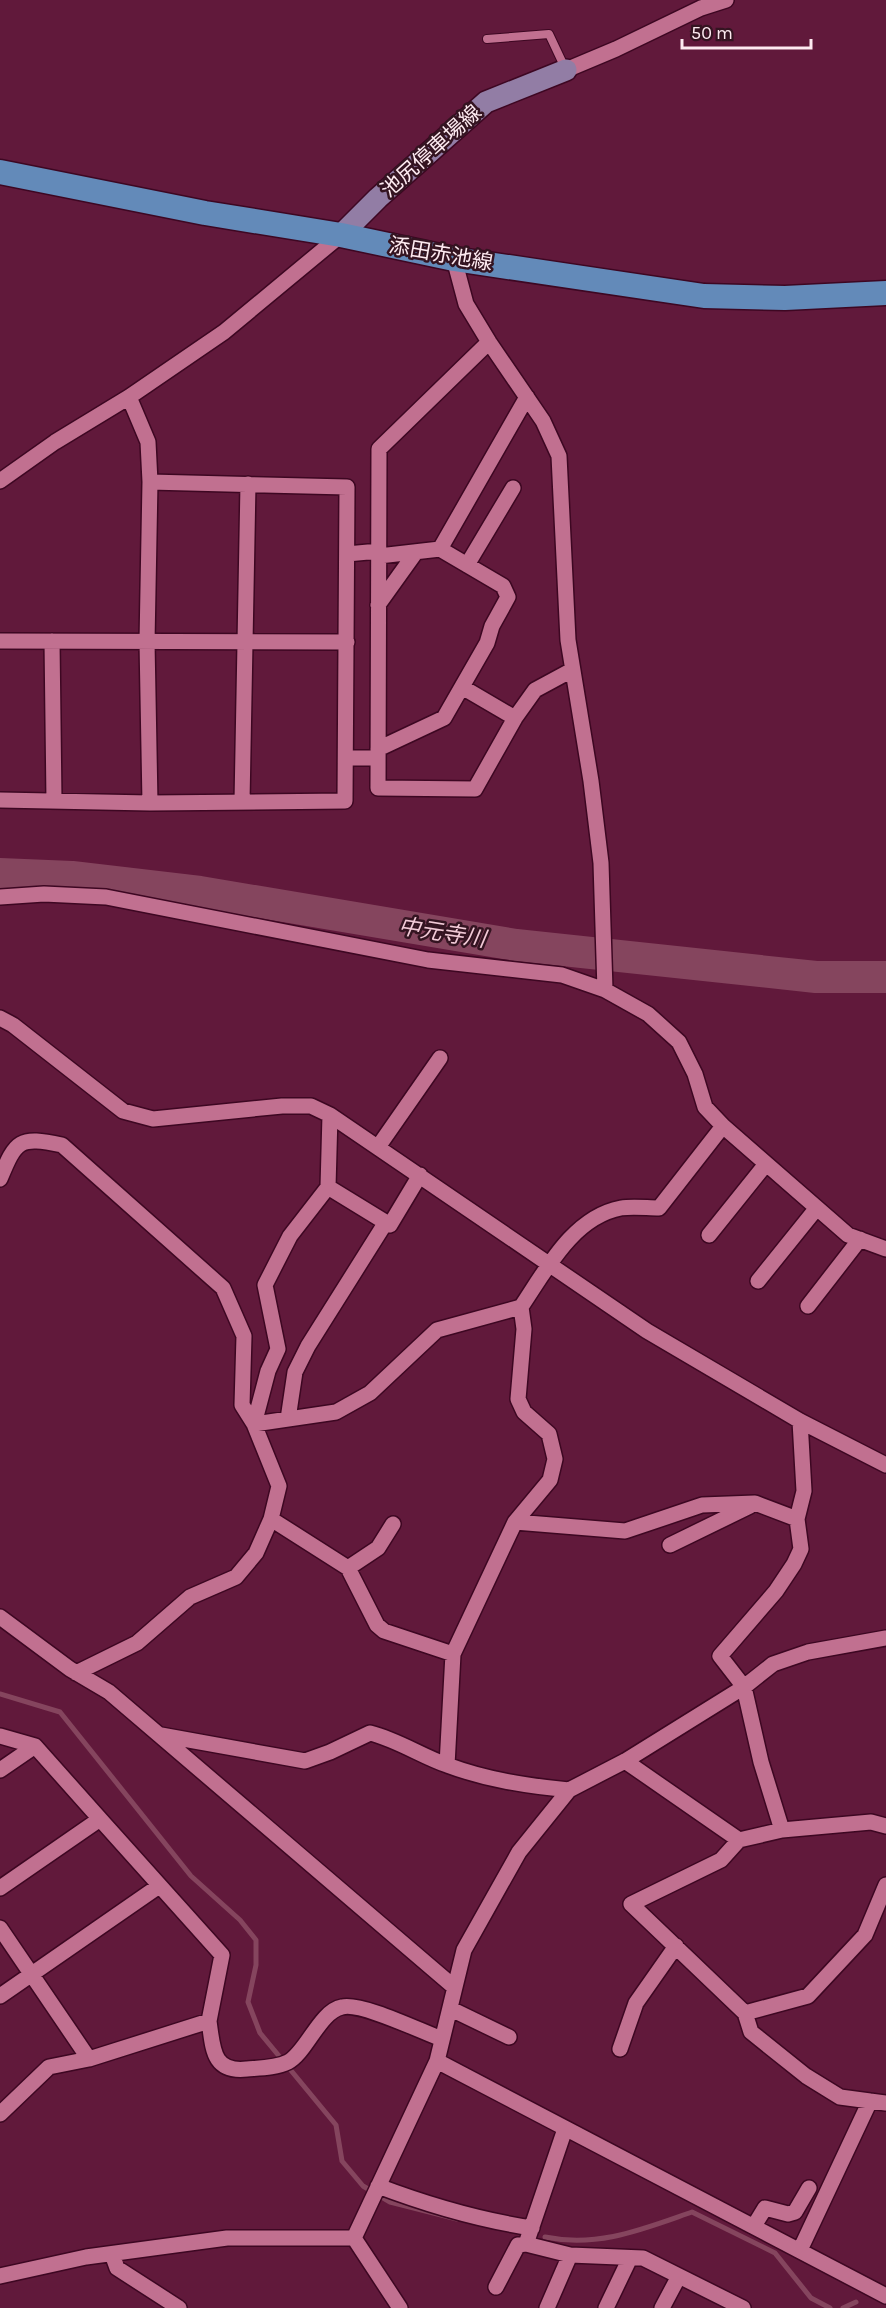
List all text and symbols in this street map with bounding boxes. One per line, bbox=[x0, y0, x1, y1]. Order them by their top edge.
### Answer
scale bar bbox=[682, 12, 811, 50]
text: 50 m bbox=[691, 22, 733, 44]
street label: 池尻停車場線 bbox=[376, 100, 486, 202]
street label: 添田赤池線 bbox=[387, 233, 495, 275]
water label: 中元寺川 bbox=[397, 913, 489, 953]

